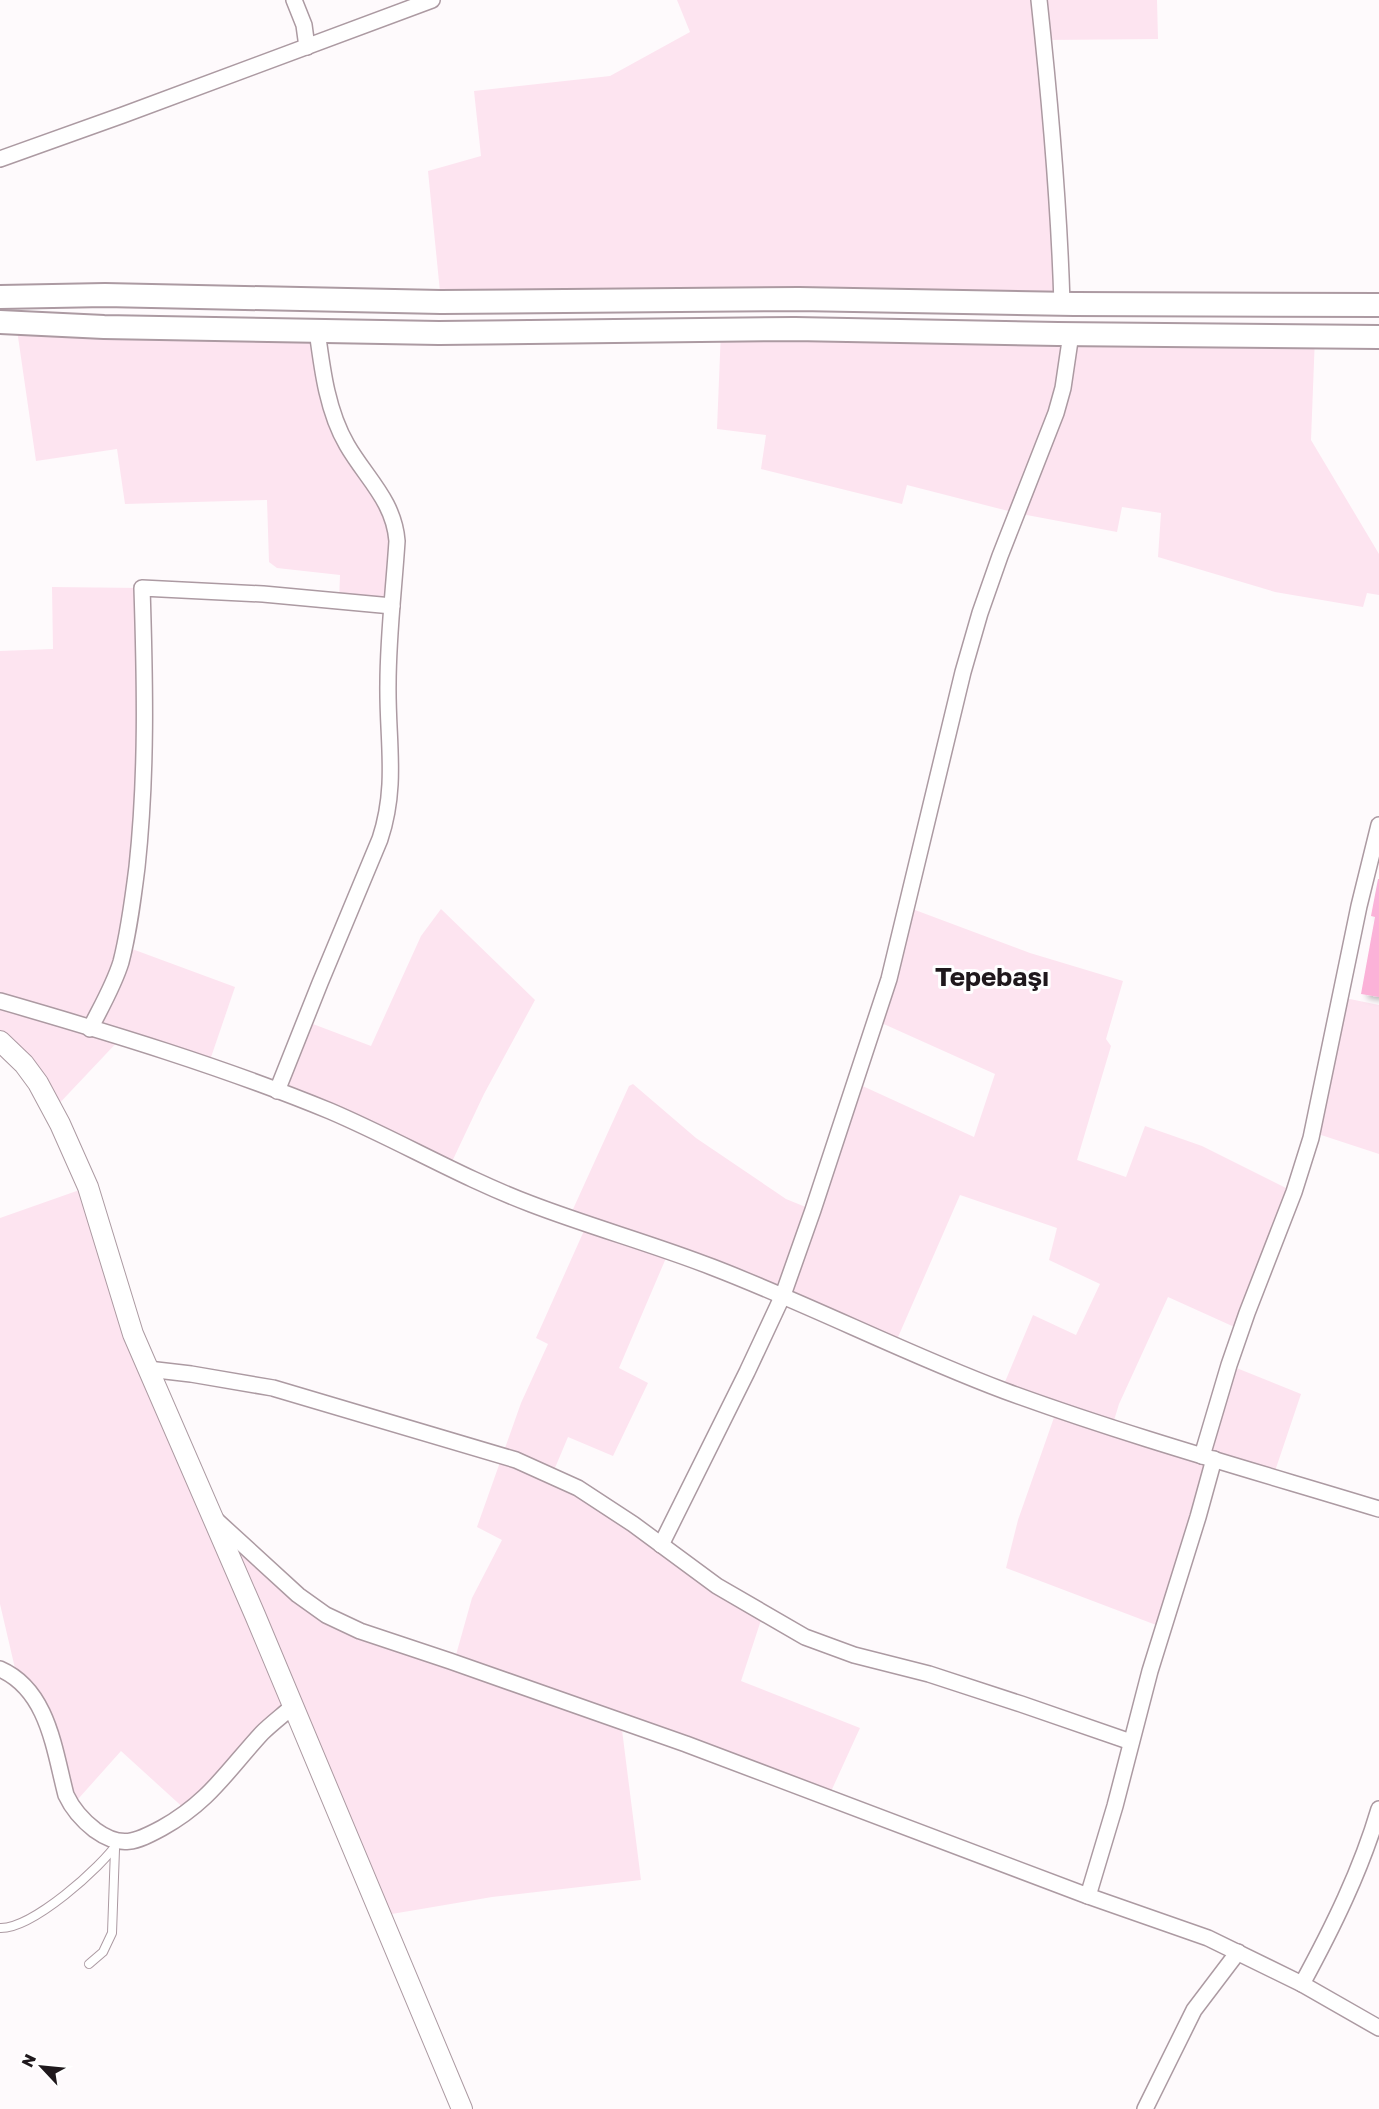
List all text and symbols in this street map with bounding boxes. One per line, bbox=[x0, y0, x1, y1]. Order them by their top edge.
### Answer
district label: Tepebaşı bbox=[935, 961, 1049, 992]
north arrow bbox=[12, 2037, 72, 2097]
text: N bbox=[17, 2051, 40, 2070]

